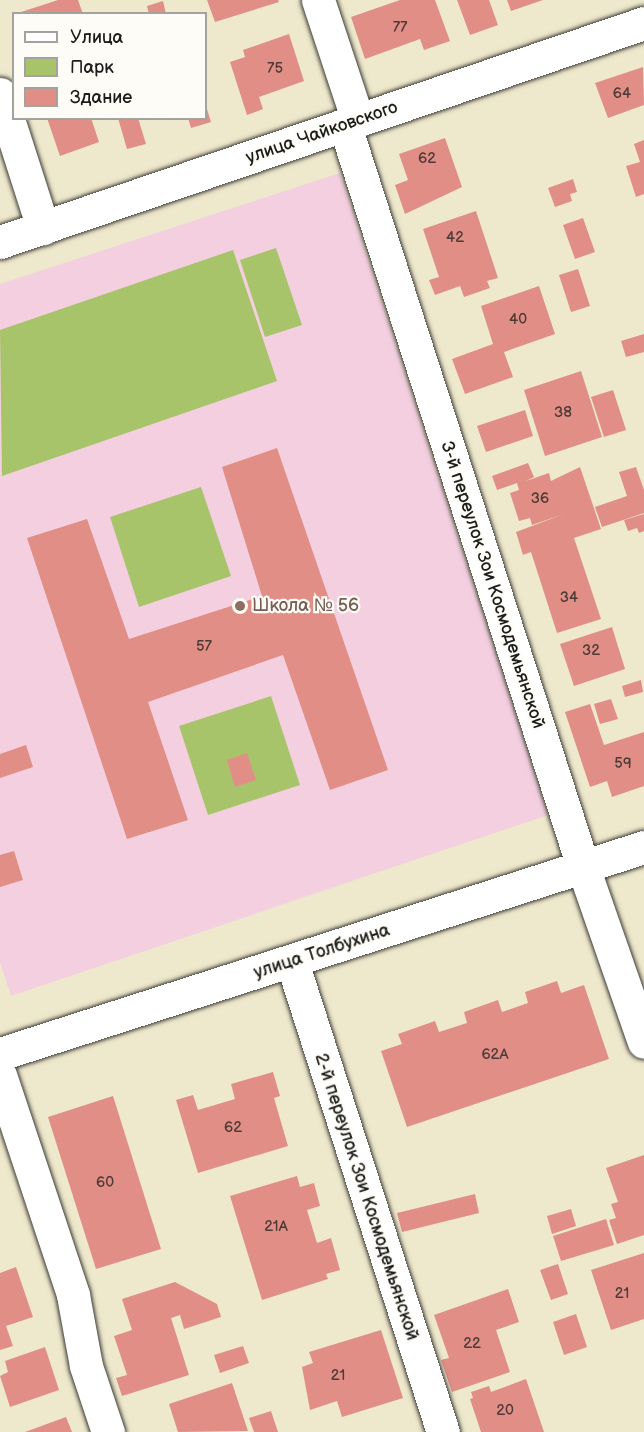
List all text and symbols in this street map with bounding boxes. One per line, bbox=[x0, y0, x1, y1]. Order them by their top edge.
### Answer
legend bbox=[12, 12, 207, 120]
house number: 77 bbox=[393, 19, 407, 37]
text: Улица bbox=[70, 27, 123, 48]
text: Парк bbox=[70, 57, 114, 78]
house number: 75 bbox=[267, 60, 283, 78]
house number: 64 bbox=[613, 85, 631, 103]
text: Здание bbox=[70, 87, 132, 108]
street label: улица Чайковского bbox=[243, 97, 401, 169]
house number: 62 bbox=[418, 150, 436, 168]
house number: 42 bbox=[446, 229, 464, 247]
house number: 40 bbox=[509, 311, 527, 329]
house number: 38 bbox=[554, 404, 572, 422]
street label: 3-й переулок Зои Космодемьянской bbox=[435, 439, 549, 731]
house number: 36 bbox=[531, 490, 549, 508]
house number: 34 bbox=[560, 589, 578, 607]
place label: Школа № 56 bbox=[252, 595, 359, 617]
marker: Школа № 56 bbox=[233, 599, 247, 613]
house number: 57 bbox=[196, 638, 212, 656]
house number: 32 bbox=[582, 642, 600, 660]
house number: 59 bbox=[614, 755, 632, 773]
street label: улица Толбухина bbox=[251, 920, 393, 984]
house number: 62А bbox=[481, 1046, 509, 1064]
street label: 2-й переулок Зои Космодемьянской bbox=[309, 1051, 423, 1343]
house number: 62 bbox=[224, 1119, 242, 1137]
house number: 60 bbox=[96, 1174, 114, 1192]
house number: 21А bbox=[264, 1218, 288, 1236]
house number: 21 bbox=[615, 1285, 629, 1303]
house number: 22 bbox=[463, 1335, 481, 1353]
house number: 21 bbox=[331, 1367, 345, 1385]
house number: 20 bbox=[496, 1402, 514, 1420]

